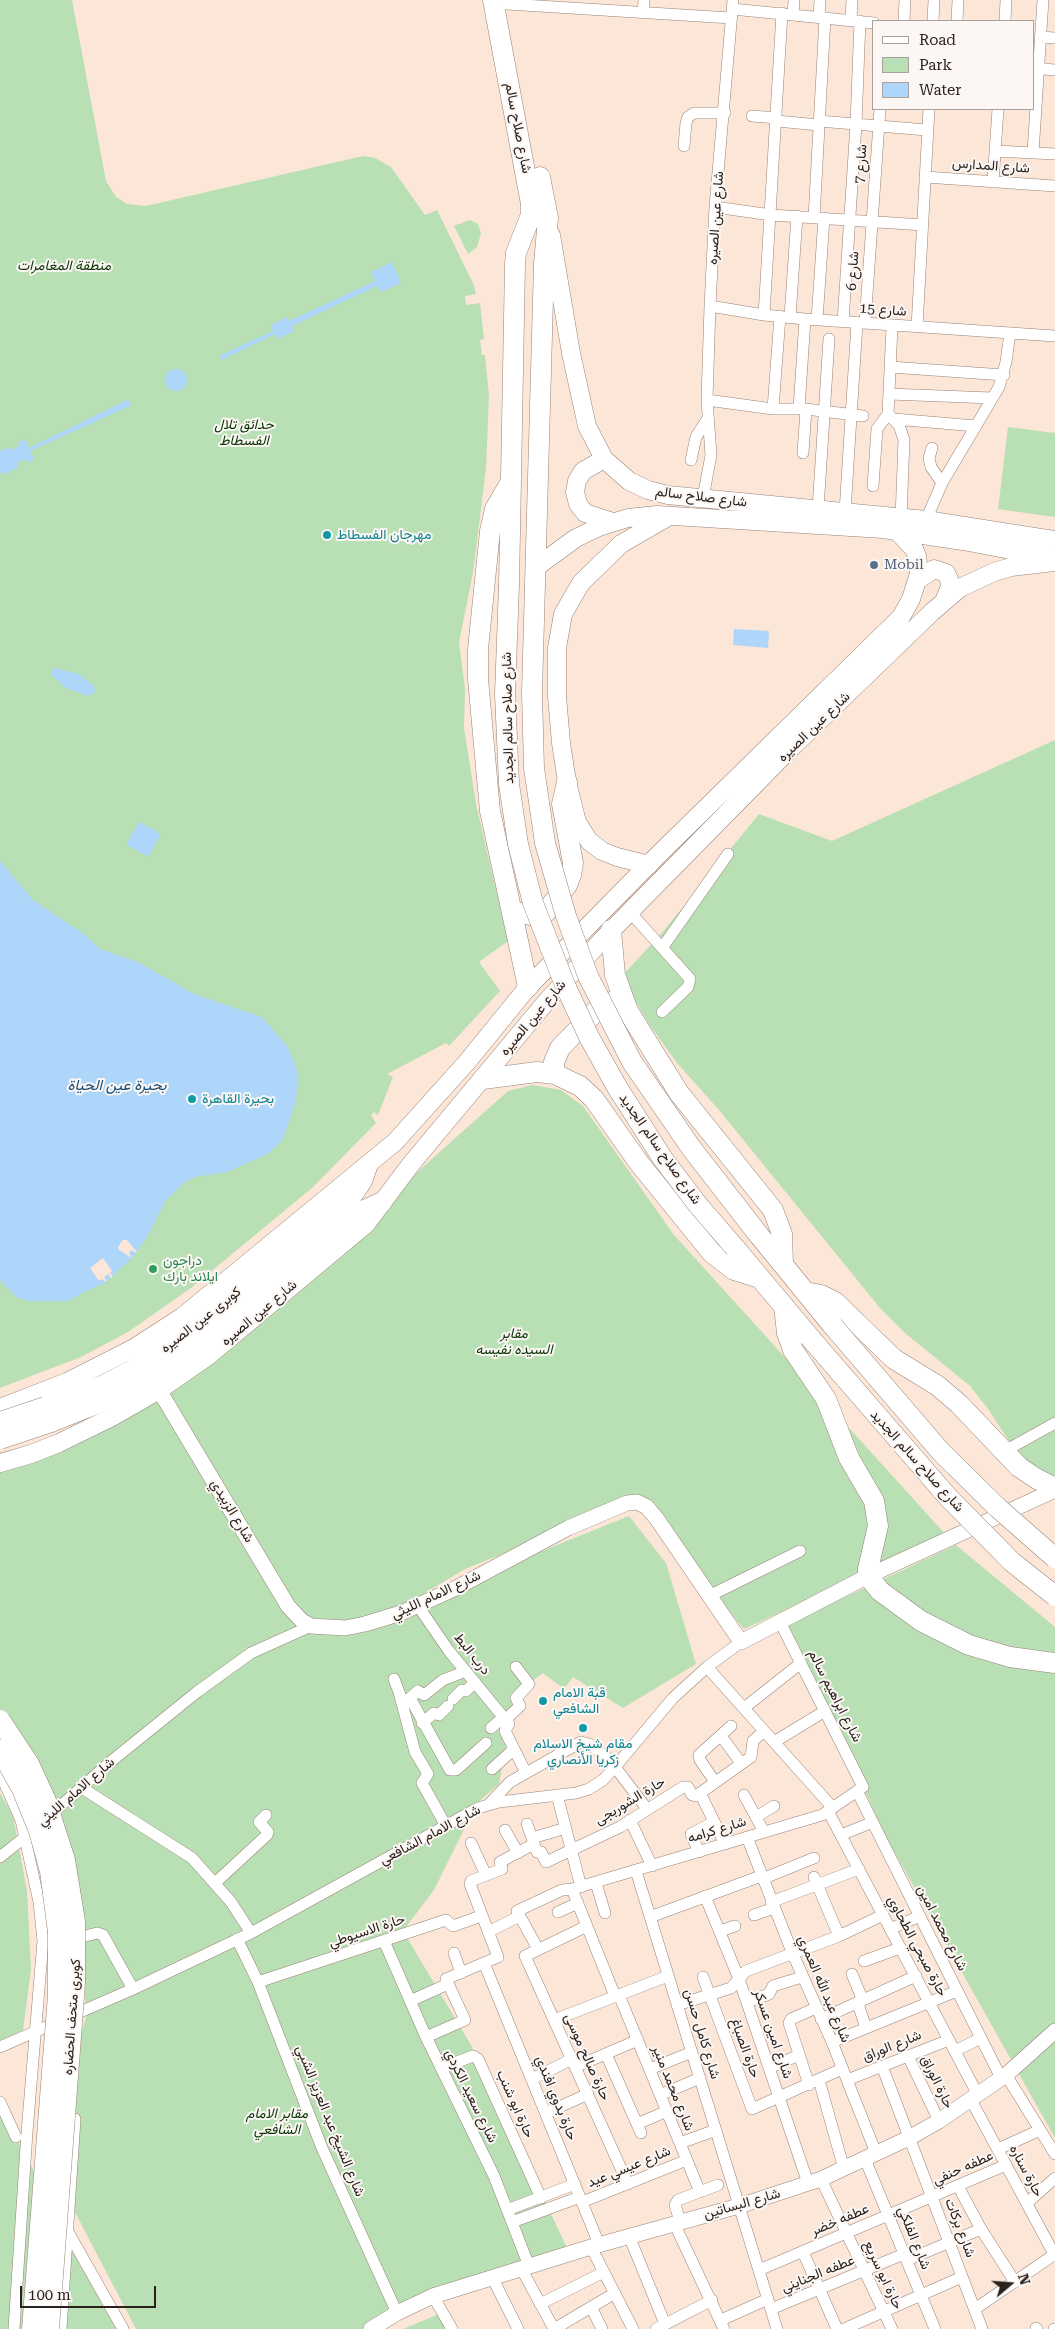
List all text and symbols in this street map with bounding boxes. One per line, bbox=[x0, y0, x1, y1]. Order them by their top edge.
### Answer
legend bbox=[872, 20, 1035, 110]
text: Road bbox=[919, 31, 956, 49]
text: Park bbox=[919, 56, 952, 74]
street label: شارع صلاح سالم bbox=[501, 81, 535, 175]
text: Water bbox=[919, 81, 961, 99]
street label: شارع 7 bbox=[851, 144, 871, 184]
street label: شارع المدارس bbox=[952, 155, 1030, 177]
street label: شارع عين الصيره bbox=[704, 171, 728, 265]
street label: شارع 6 bbox=[843, 251, 863, 291]
park label: منطقة المغامرات bbox=[17, 258, 111, 274]
street label: شارع 15 bbox=[859, 300, 907, 320]
park label: حدائق تلال الفسطاط bbox=[214, 417, 274, 450]
street label: شارع صلاح سالم bbox=[654, 483, 748, 511]
place label: مهرجان الفسطاط bbox=[337, 527, 431, 543]
marker: مهرجان الفسطاط bbox=[321, 529, 333, 541]
place label: Mobil bbox=[884, 557, 924, 573]
marker: Mobil bbox=[868, 559, 880, 571]
street label: شارع صلاح سالم الجديد bbox=[498, 652, 518, 784]
street label: شارع عين الصيره bbox=[774, 688, 854, 766]
street label: شارع عين الصيره bbox=[496, 977, 570, 1059]
water label: بحيرة عين الحياة bbox=[68, 1077, 166, 1095]
street label: شارع صلاح سالم الجديد bbox=[615, 1090, 705, 1208]
place label: بحيرة القاهرة bbox=[202, 1091, 274, 1107]
marker: بحيرة القاهرة bbox=[186, 1093, 198, 1105]
place label: دراجون ايلاند بارك bbox=[163, 1253, 218, 1285]
marker: دراجون ايلاند بارك bbox=[147, 1263, 159, 1275]
street label: شارع عين الصيره bbox=[218, 1276, 300, 1350]
street label: كوبرى عين الصيره bbox=[157, 1283, 245, 1357]
park label: مقابر السيده نفيسه bbox=[476, 1326, 552, 1358]
street label: شارع صلاح سالم الجديد bbox=[867, 1406, 967, 1516]
street label: شارع الزبيدي bbox=[207, 1476, 257, 1546]
street label: شارع الامام الليثي bbox=[389, 1567, 483, 1623]
street label: درب البط bbox=[450, 1630, 494, 1678]
street label: شارع ابراهيم سالم bbox=[804, 1647, 866, 1745]
place label: قبة الامام الشافعي bbox=[553, 1685, 606, 1718]
marker: قبة الامام الشافعي bbox=[537, 1695, 549, 1707]
marker: مقام شيخ الاسلام زكريا الأنصاري bbox=[577, 1722, 589, 1734]
place label: مقام شيخ الاسلام زكريا الأنصاري bbox=[533, 1736, 633, 1768]
street label: شارع الامام الليثي bbox=[34, 1754, 118, 1830]
street label: حارة الشوربجى bbox=[592, 1773, 668, 1829]
street label: شارع الامام الشافعي bbox=[377, 1801, 483, 1869]
street label: شارع كرامه bbox=[686, 1813, 748, 1847]
street label: شارع محمد امين bbox=[913, 1882, 971, 1974]
street label: حارة صبحي الطحاوي bbox=[883, 1893, 951, 1999]
street label: حارة الاسيوطي bbox=[327, 1911, 407, 1951]
street label: شارع عبد الله العمري bbox=[794, 1933, 854, 2045]
street label: كوبرى متحف الحضاره bbox=[60, 1958, 84, 2076]
street label: شارع كامل حسن bbox=[680, 1987, 724, 2081]
street label: شارع امين عسكر bbox=[750, 1987, 796, 2081]
street label: حارة صالح موسى bbox=[560, 2011, 614, 2103]
street label: حارة الصباغ bbox=[726, 2016, 764, 2080]
street label: شارع الوراق bbox=[860, 2027, 924, 2065]
street label: شارع الشيخ عبد العزيز الشبي bbox=[292, 2043, 368, 2199]
street label: شارع محمد منير bbox=[648, 2043, 698, 2133]
street label: شارع سعيد الكردي bbox=[441, 2046, 501, 2146]
street label: حارة بدوي افندي bbox=[531, 2053, 581, 2143]
street label: حارة الوراق bbox=[917, 2053, 957, 2111]
street label: حارة ابو شنب bbox=[493, 2067, 537, 2141]
park label: مقابر الامام الشافعي bbox=[246, 2106, 308, 2138]
street label: حارة سناره bbox=[1005, 2142, 1047, 2200]
street label: شارع عيسي عيد bbox=[585, 2143, 673, 2191]
street label: عطفه حنفي bbox=[930, 2147, 996, 2189]
street label: شارع البساتين bbox=[702, 2185, 782, 2223]
street label: شارع بركات bbox=[941, 2196, 979, 2260]
street label: عطفه خضر bbox=[808, 2200, 872, 2240]
street label: شارع الفلكي bbox=[894, 2204, 934, 2272]
street label: حارة ابو سريع bbox=[860, 2238, 906, 2312]
street label: عطفه الجنايني bbox=[779, 2252, 857, 2296]
north arrow bbox=[985, 2259, 1035, 2309]
text: N bbox=[1015, 2272, 1034, 2287]
scale bar bbox=[22, 2276, 159, 2308]
text: 100 m bbox=[28, 2286, 71, 2304]

